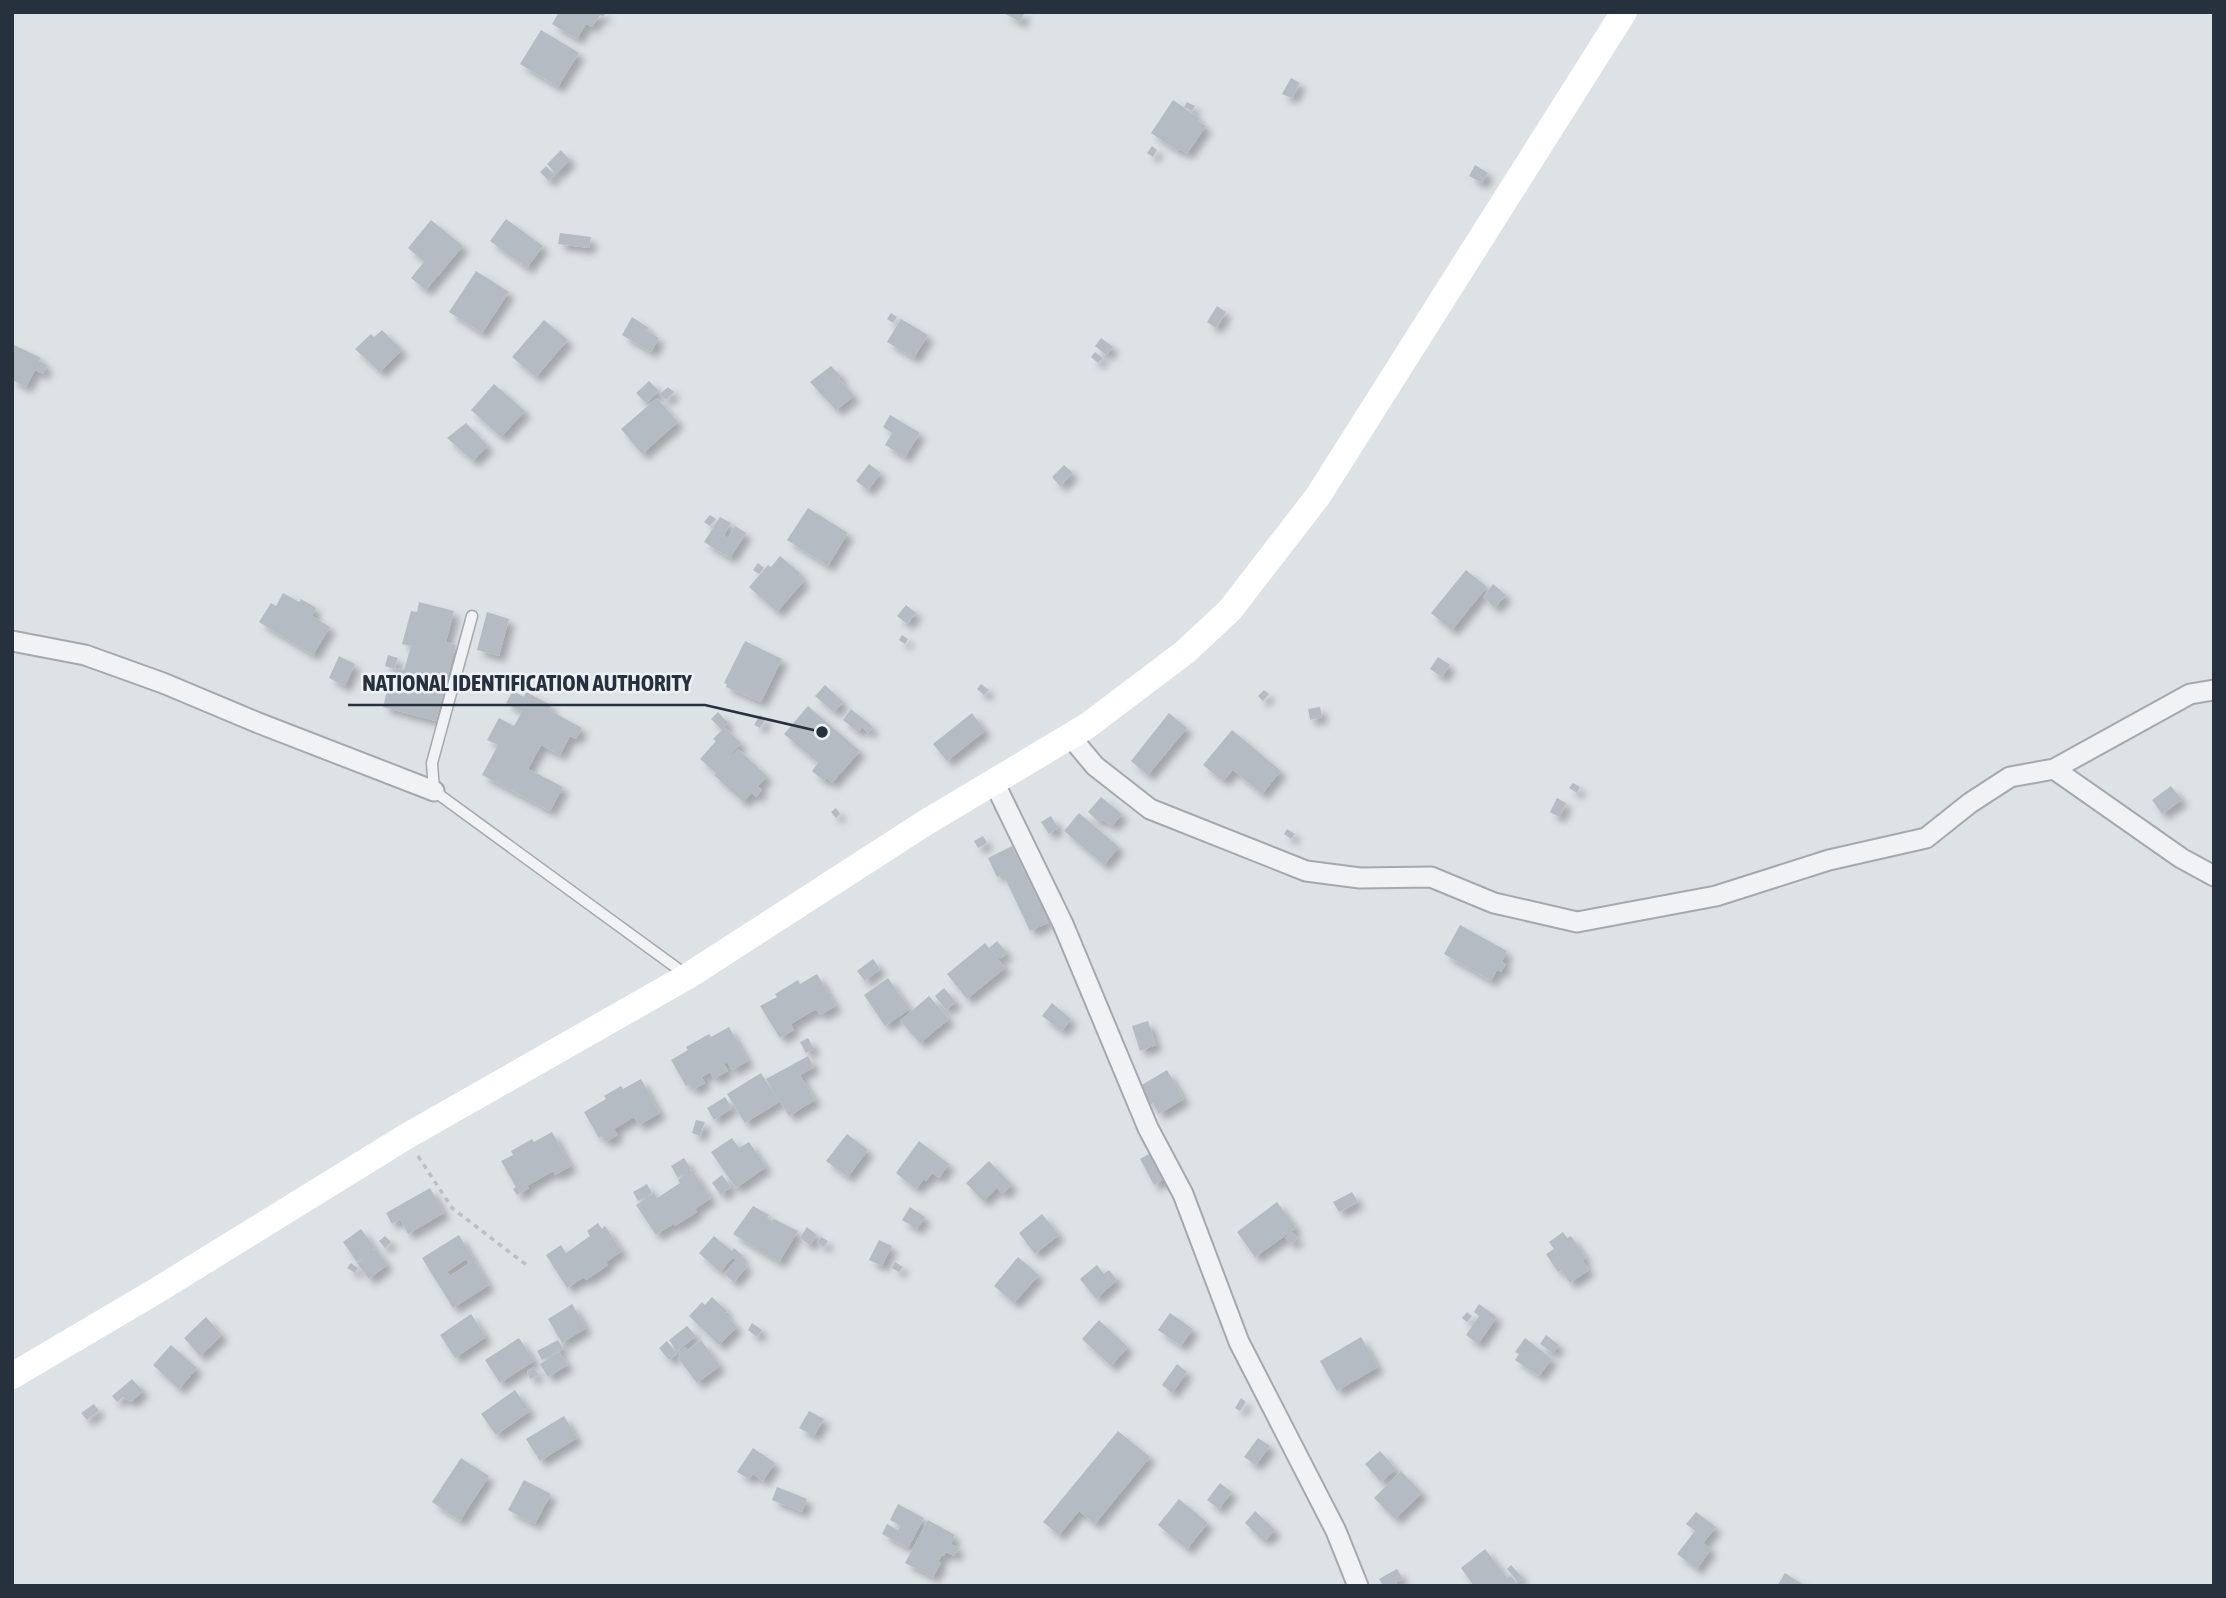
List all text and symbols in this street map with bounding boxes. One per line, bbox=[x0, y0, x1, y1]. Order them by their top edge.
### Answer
callout: NATIONAL IDENTIFICATION AUTHORITY bbox=[348, 661, 705, 705]
text: NATIONAL IDENTIFICATION AUTHORITY bbox=[362, 670, 693, 696]

